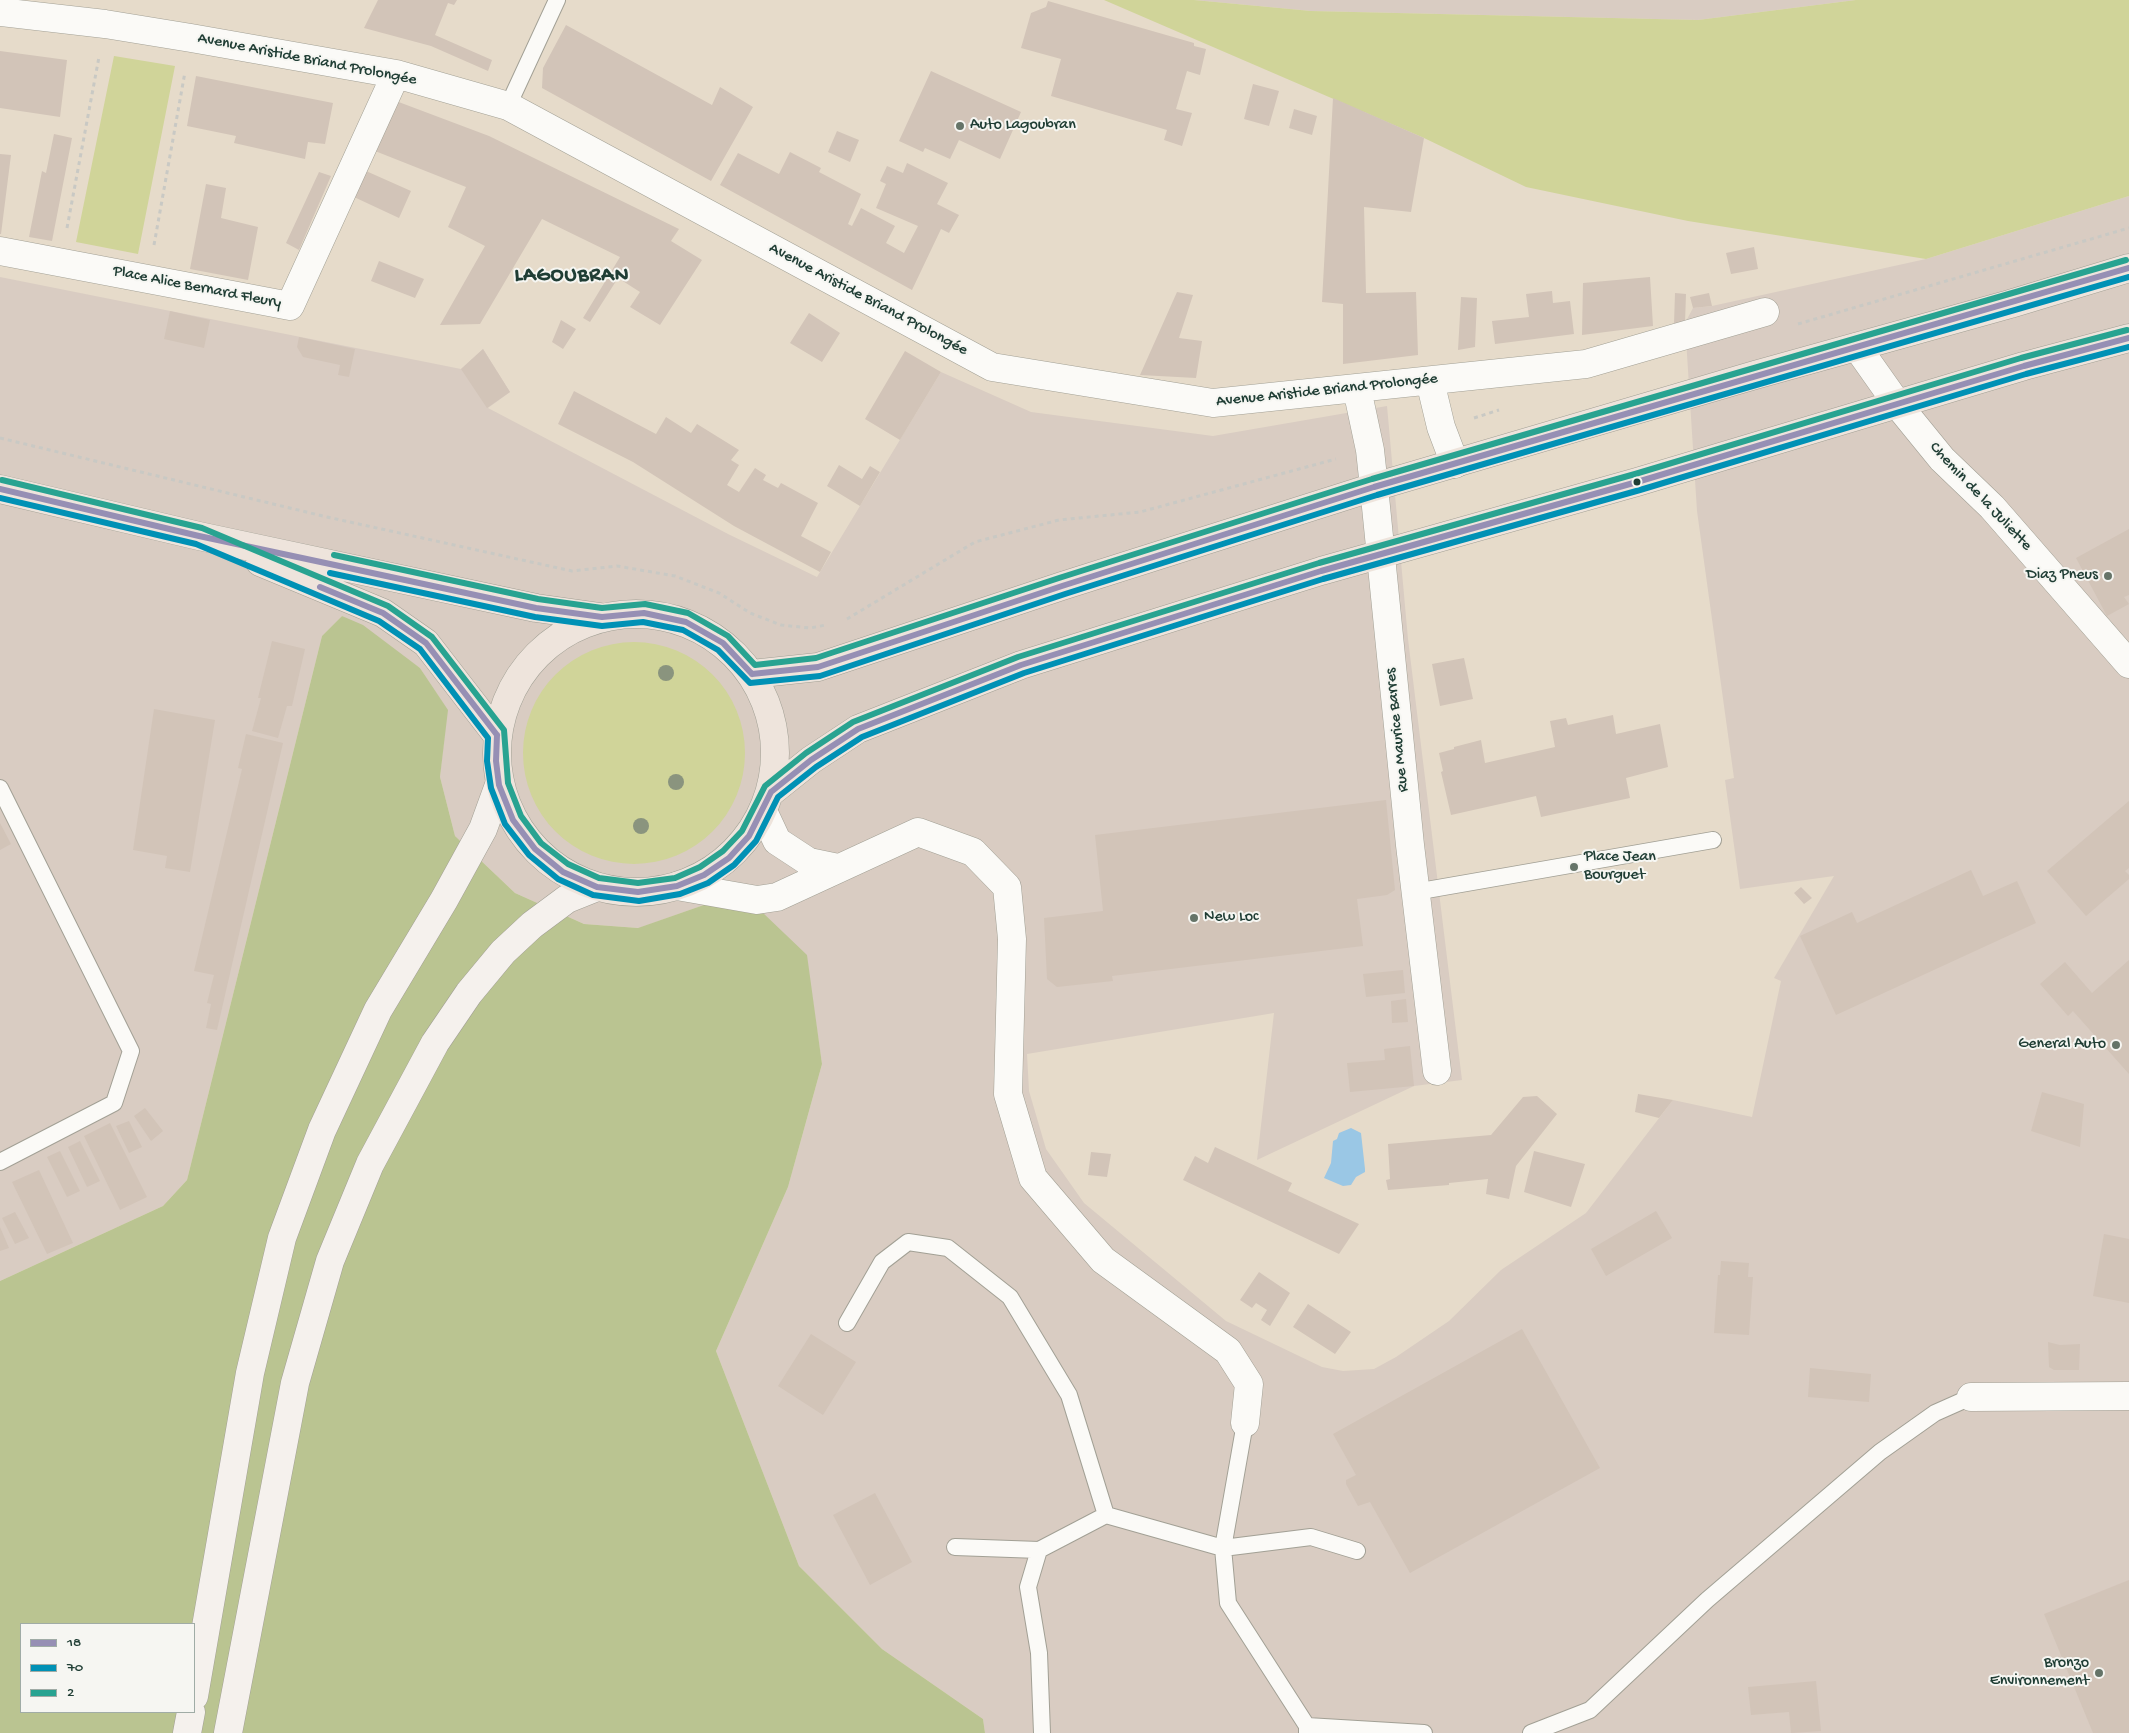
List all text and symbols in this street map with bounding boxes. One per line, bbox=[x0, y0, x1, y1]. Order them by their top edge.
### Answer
street label: Avenue Aristide Briand Prolongée bbox=[196, 29, 418, 91]
place label: Auto Lagoubran bbox=[970, 116, 1076, 136]
marker: Auto Lagoubran bbox=[954, 120, 966, 132]
street label: Avenue Aristide Briand Prolongée bbox=[765, 239, 971, 361]
street label: Place Alice Bernard Fleury bbox=[111, 262, 283, 314]
district label: LAGOUBRAN bbox=[513, 264, 631, 290]
street label: Avenue Aristide Briand Prolongée bbox=[1215, 370, 1439, 412]
street label: Chemin de la Juliette bbox=[1925, 439, 2035, 555]
unlabelled marker bbox=[1632, 477, 1642, 487]
place label: Diaz Pneus bbox=[2026, 566, 2098, 586]
marker: Diaz Pneus bbox=[2102, 570, 2114, 582]
street label: Rue Maurice Barres bbox=[1382, 667, 1414, 793]
place label: Place Jean Bourguet bbox=[1584, 848, 1656, 886]
marker: Place Jean Bourguet bbox=[1568, 861, 1580, 873]
place label: New Loc bbox=[1204, 908, 1258, 928]
marker: New Loc bbox=[1188, 912, 1200, 924]
place label: General Auto bbox=[2018, 1035, 2106, 1055]
marker: General Auto bbox=[2110, 1039, 2122, 1051]
legend bbox=[20, 1623, 195, 1713]
text: 18 bbox=[67, 1634, 81, 1652]
place label: Bronzo Environnement bbox=[1990, 1654, 2089, 1692]
text: 70 bbox=[67, 1659, 83, 1677]
marker: Bronzo Environnement bbox=[2093, 1667, 2105, 1679]
text: 2 bbox=[67, 1684, 74, 1702]

